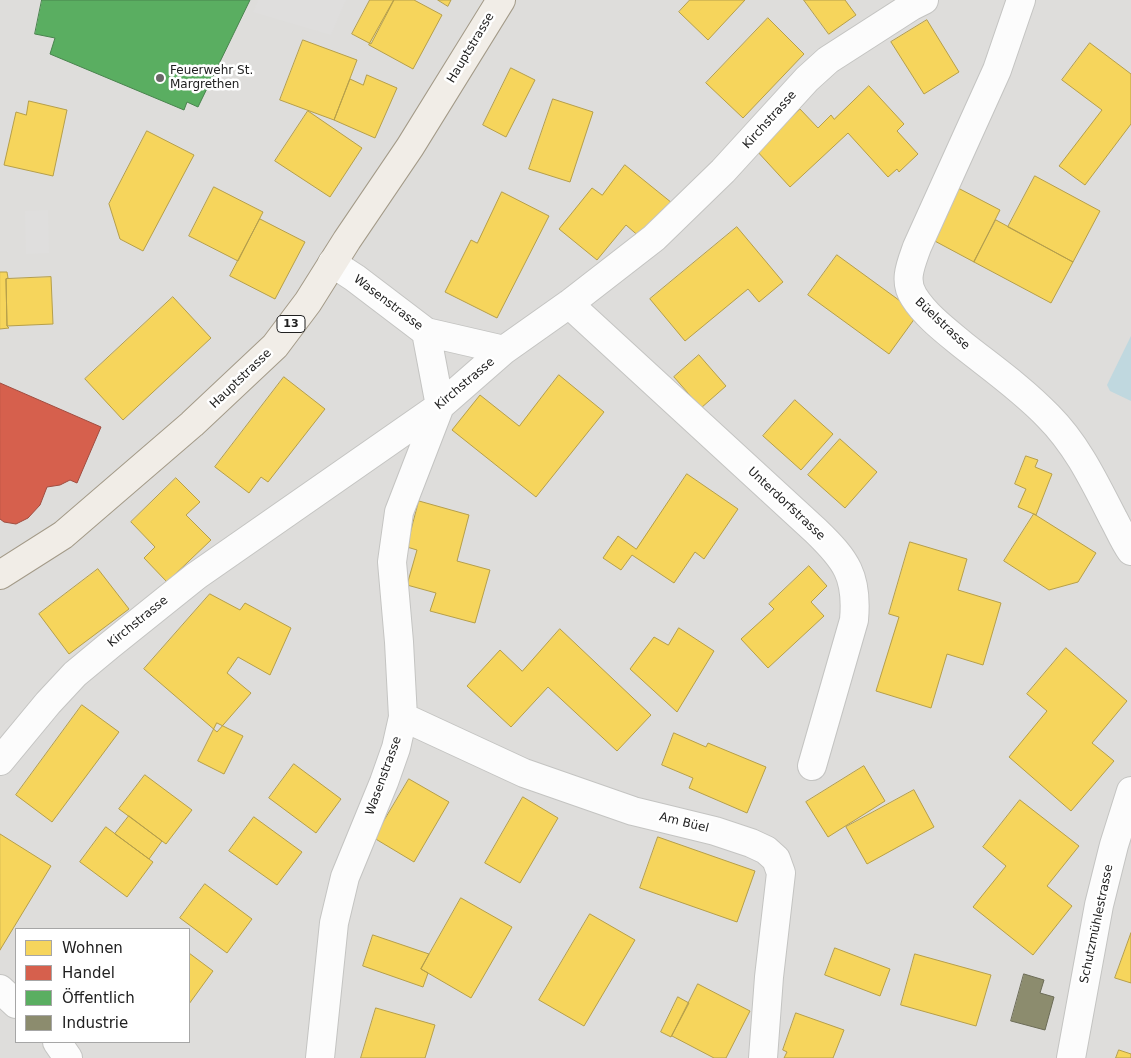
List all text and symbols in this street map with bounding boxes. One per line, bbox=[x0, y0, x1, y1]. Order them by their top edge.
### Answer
street label: Hauptstrasse bbox=[444, 10, 498, 86]
place label: Feuerwehr St. Margrethen bbox=[170, 64, 253, 92]
marker: Feuerwehr St. Margrethen bbox=[154, 72, 166, 84]
street label: Kirchstrasse bbox=[740, 88, 800, 152]
street label: Wasenstrasse bbox=[351, 272, 425, 334]
street label: Büelstrasse bbox=[912, 295, 972, 353]
road number: 13 bbox=[277, 316, 305, 332]
street label: Hauptstrasse bbox=[207, 346, 275, 412]
street label: Kirchstrasse bbox=[432, 355, 498, 413]
street label: Unterdorfstrasse bbox=[744, 464, 828, 544]
street label: Kirchstrasse bbox=[105, 593, 171, 651]
street label: Wasenstrasse bbox=[363, 735, 405, 817]
street label: Am Büel bbox=[658, 810, 710, 836]
street label: Schutzmühlestrasse bbox=[1077, 863, 1117, 985]
legend bbox=[15, 928, 190, 1043]
text: Wohnen bbox=[62, 939, 123, 957]
text: Handel bbox=[62, 964, 115, 982]
text: Öffentlich bbox=[62, 989, 135, 1007]
text: Industrie bbox=[62, 1014, 128, 1032]

